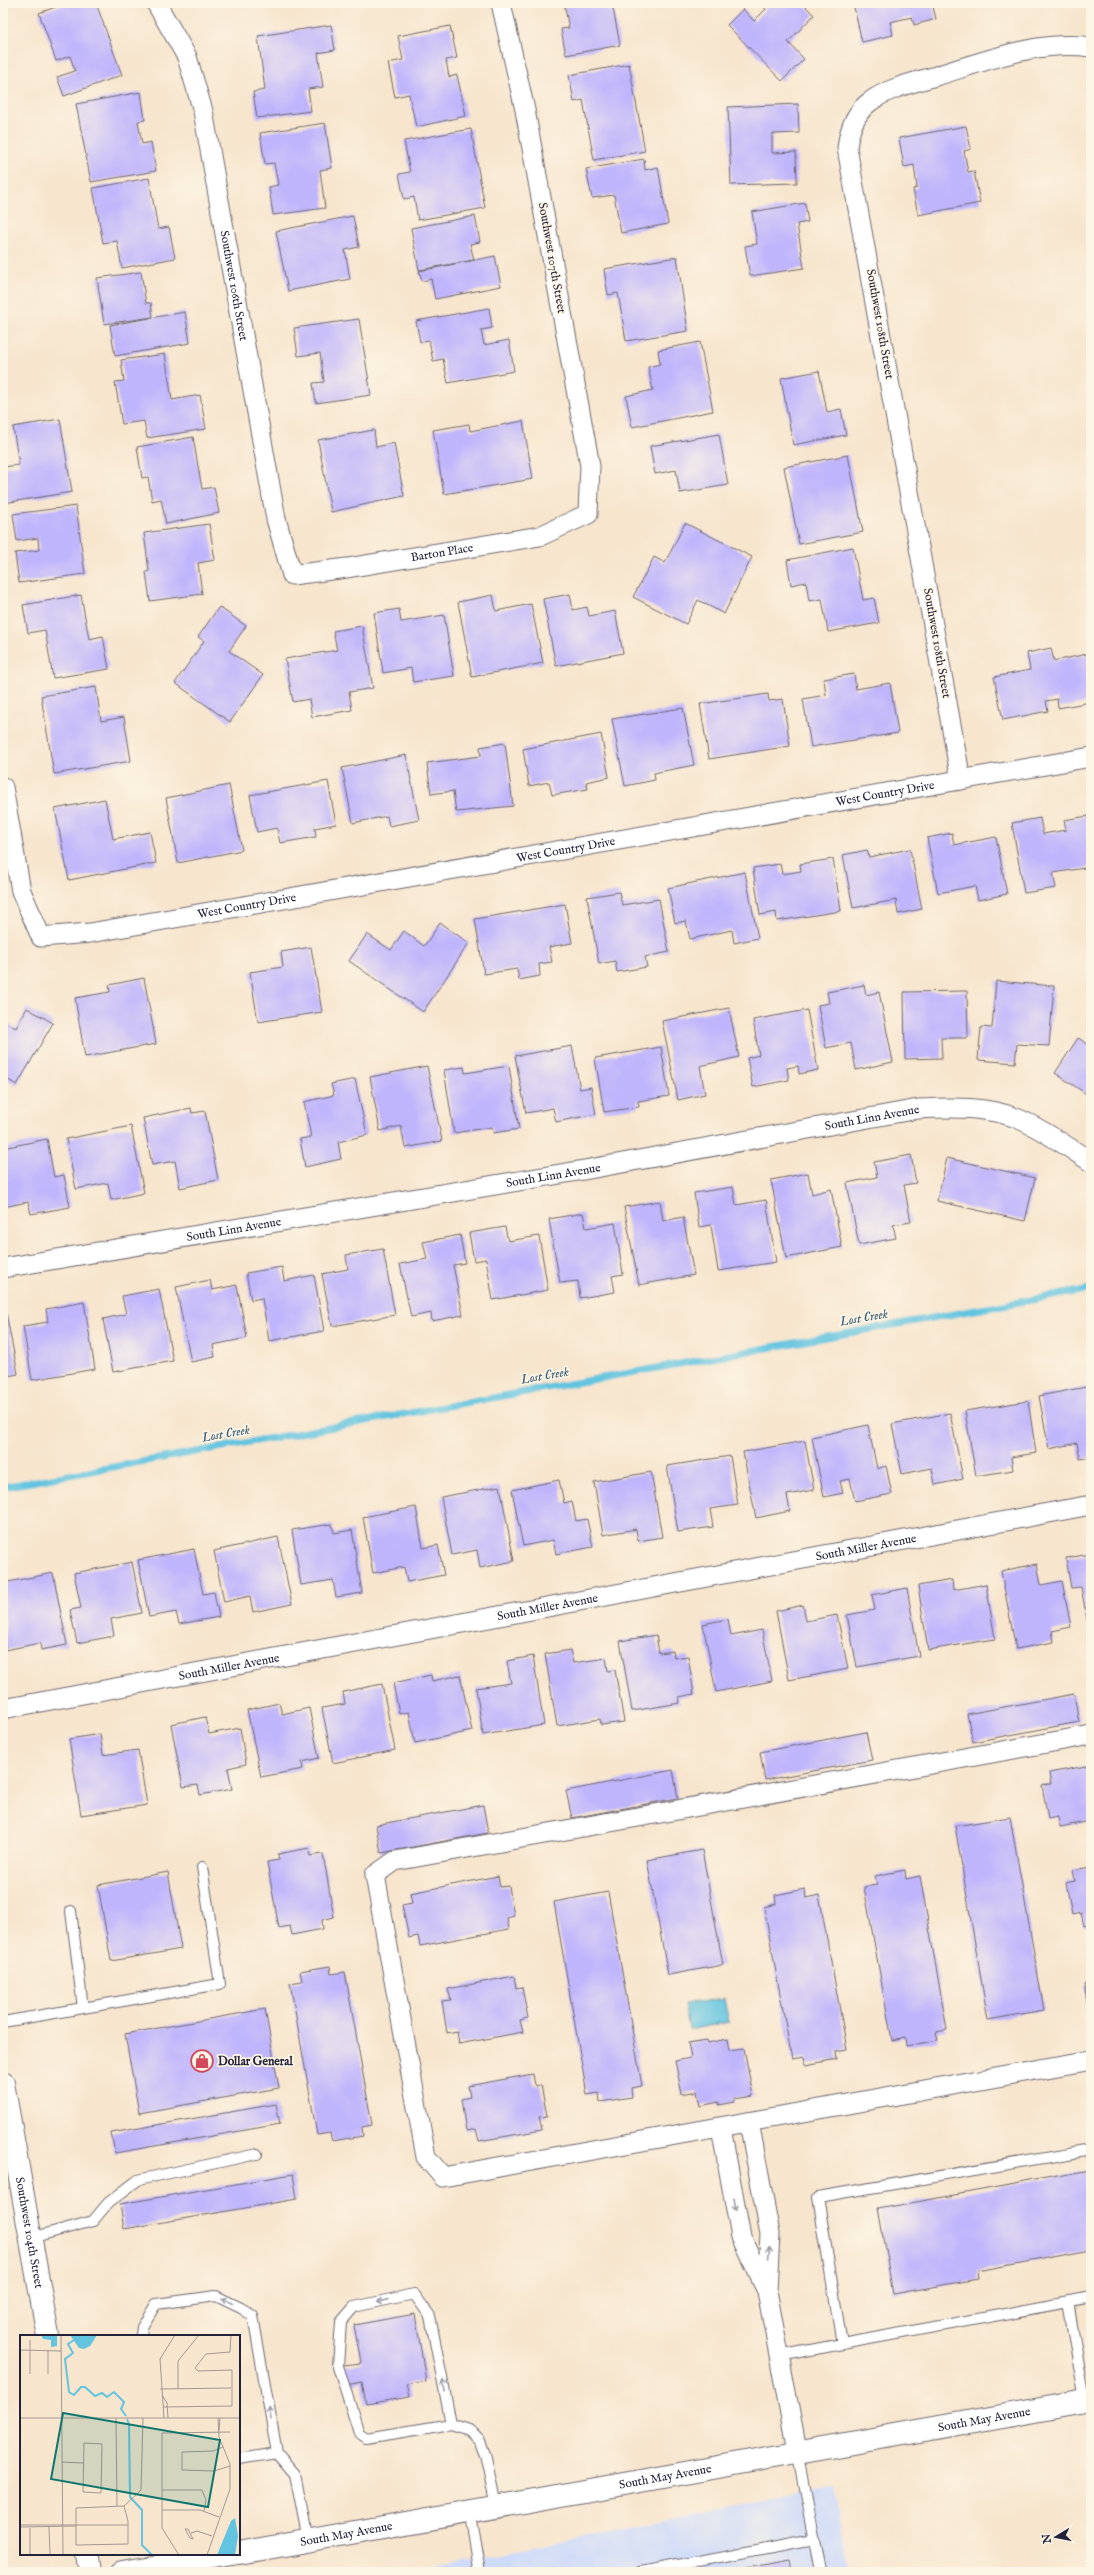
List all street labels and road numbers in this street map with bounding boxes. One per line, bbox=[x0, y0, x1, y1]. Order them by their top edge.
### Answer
street label: Southwest 107th Street bbox=[535, 201, 569, 315]
street label: Southwest 106th Street bbox=[217, 229, 251, 342]
street label: Southwest 108th Street bbox=[863, 268, 897, 380]
street label: Barton Place bbox=[410, 540, 475, 565]
street label: Southwest 108th Street bbox=[920, 587, 954, 699]
street label: West Country Drive bbox=[834, 777, 936, 809]
street label: West Country Drive bbox=[515, 833, 617, 865]
street label: West Country Drive bbox=[196, 889, 298, 921]
street label: South Linn Avenue bbox=[824, 1101, 921, 1133]
street label: South Linn Avenue bbox=[505, 1160, 602, 1191]
street label: South Linn Avenue bbox=[185, 1214, 283, 1244]
street label: South Miller Avenue bbox=[814, 1530, 918, 1564]
street label: South Miller Avenue bbox=[496, 1590, 600, 1624]
street label: South Miller Avenue bbox=[177, 1650, 281, 1683]
street label: Southwest 104th Street bbox=[12, 2176, 47, 2289]
street label: South May Avenue bbox=[937, 2403, 1032, 2435]
street label: South May Avenue bbox=[618, 2461, 713, 2492]
street label: South May Avenue bbox=[299, 2518, 394, 2549]

